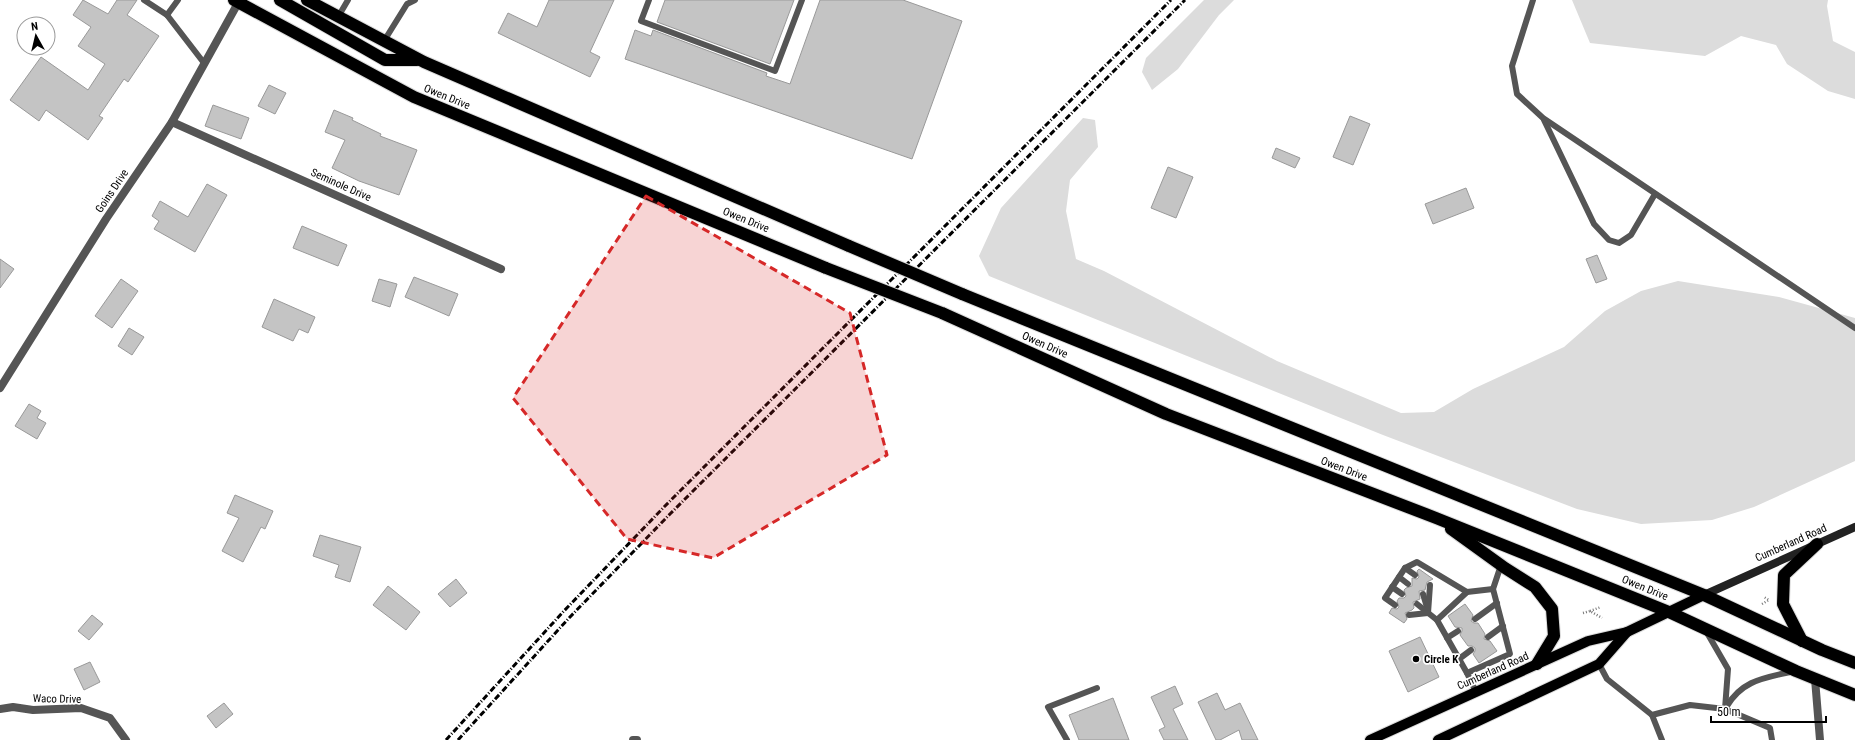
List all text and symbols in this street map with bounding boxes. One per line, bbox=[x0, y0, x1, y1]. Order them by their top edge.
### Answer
north arrow bbox=[16, 16, 56, 56]
text: N bbox=[30, 20, 39, 33]
street label: Owen Drive bbox=[422, 82, 472, 112]
street label: Seminole Drive bbox=[309, 166, 373, 204]
street label: Goins Drive bbox=[93, 167, 131, 215]
street label: Owen Drive bbox=[721, 205, 771, 235]
street label: Owen Drive bbox=[1020, 329, 1070, 361]
street label: Owen Drive bbox=[1319, 454, 1369, 484]
street label: Cumberland Road bbox=[1753, 521, 1829, 565]
street label: Owen Drive bbox=[1620, 573, 1670, 603]
street label: Cumberland Road bbox=[1455, 649, 1531, 693]
place label: Circle K bbox=[1424, 653, 1459, 666]
marker: Circle K bbox=[1411, 654, 1421, 664]
street label: Waco Drive bbox=[33, 692, 81, 706]
scale bar bbox=[1711, 698, 1826, 724]
text: 50 m bbox=[1717, 705, 1741, 719]

